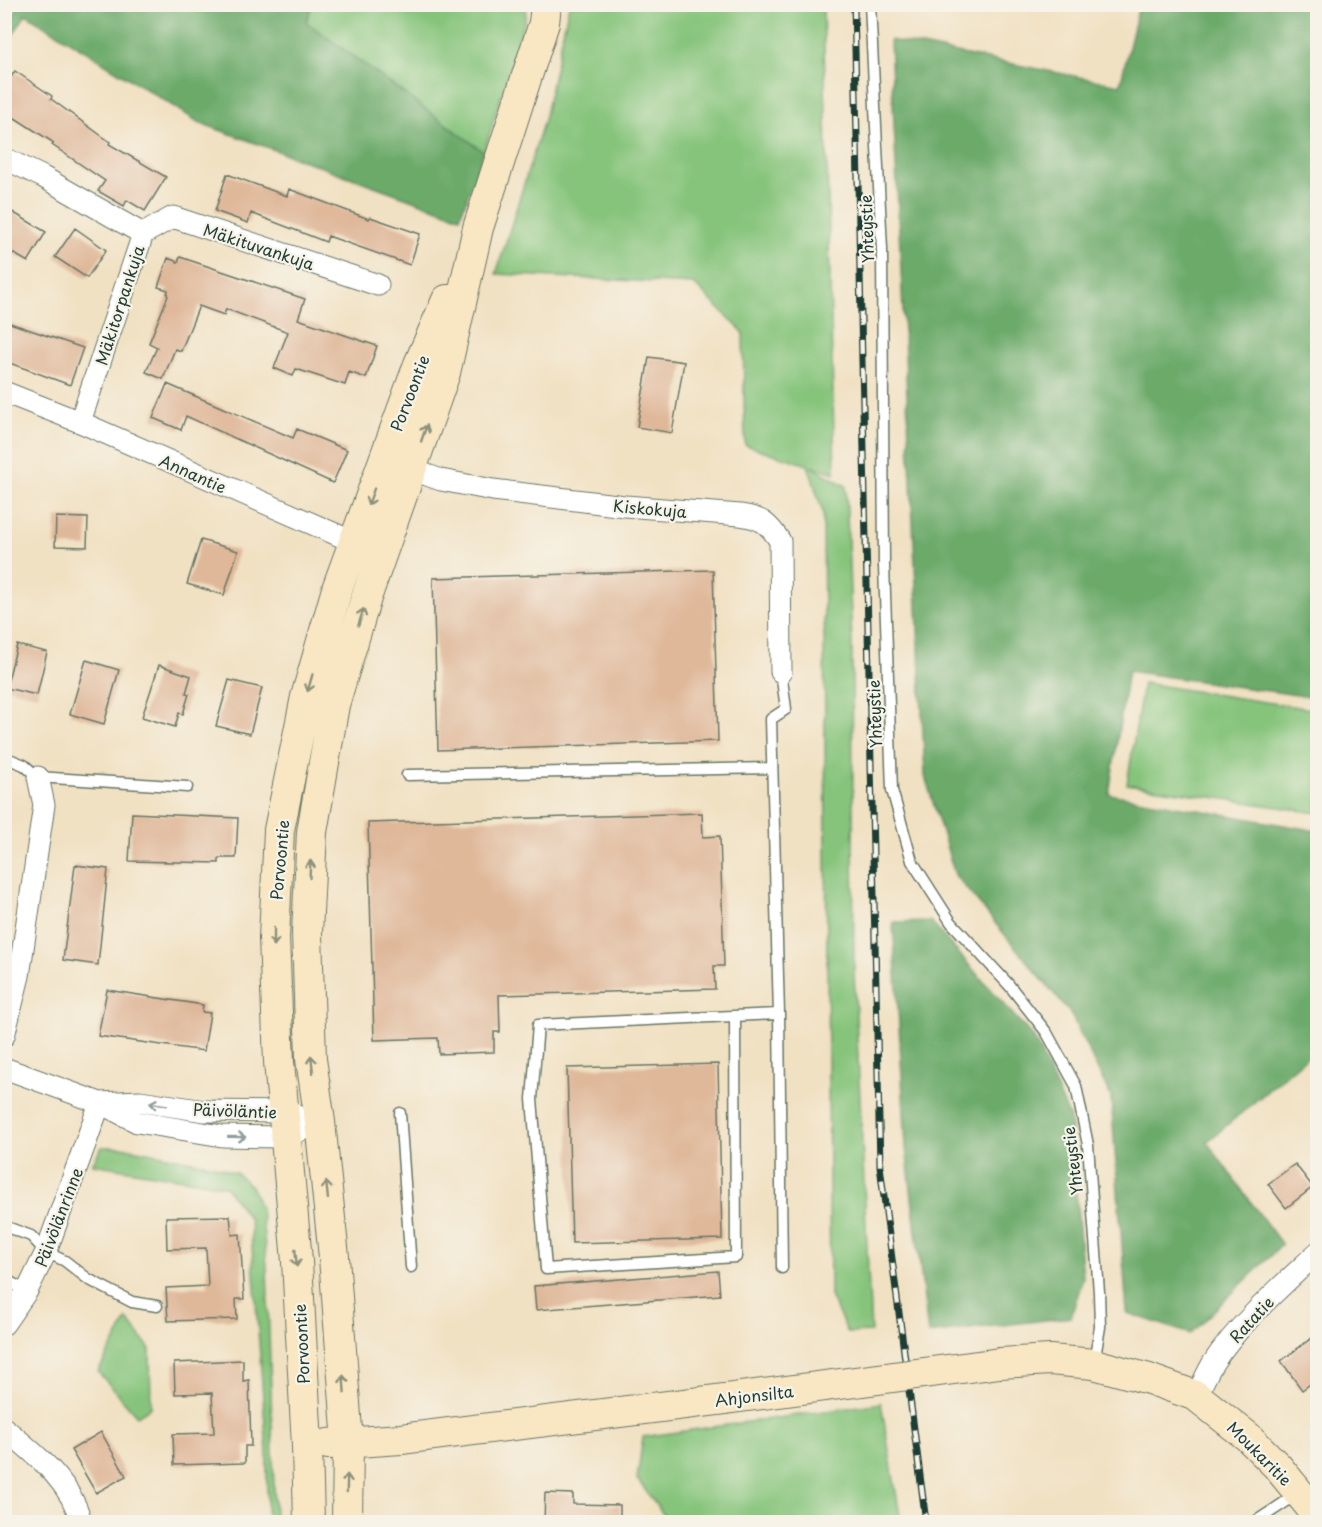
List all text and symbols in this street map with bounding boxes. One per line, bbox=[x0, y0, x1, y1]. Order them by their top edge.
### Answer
street label: Yhteystie bbox=[853, 194, 879, 264]
street label: Mäkituvankuja bbox=[200, 217, 318, 275]
street label: Mäkitorpankuja bbox=[88, 242, 150, 368]
street label: Porvoontie bbox=[383, 351, 435, 435]
one-way arrow bbox=[419, 424, 430, 443]
street label: Annantie bbox=[156, 448, 230, 498]
one-way arrow bbox=[364, 488, 375, 506]
street label: Kiskokuja bbox=[612, 493, 688, 523]
one-way arrow bbox=[356, 608, 367, 627]
one-way arrow bbox=[304, 673, 315, 692]
street label: Yhteystie bbox=[861, 679, 887, 749]
street label: Porvoontie bbox=[264, 819, 294, 901]
one-way arrow bbox=[304, 860, 315, 880]
one-way arrow bbox=[268, 927, 280, 947]
one-way arrow bbox=[306, 1055, 317, 1075]
street label: Päivöläntie bbox=[193, 1097, 277, 1123]
one-way arrow bbox=[149, 1099, 169, 1110]
street label: Yhteystie bbox=[1056, 1125, 1088, 1197]
one-way arrow bbox=[226, 1131, 246, 1143]
street label: Päivölänrinne bbox=[28, 1164, 88, 1270]
one-way arrow bbox=[321, 1181, 332, 1200]
one-way arrow bbox=[291, 1248, 302, 1268]
street label: Ratatie bbox=[1223, 1290, 1279, 1348]
street label: Porvoontie bbox=[287, 1303, 315, 1385]
one-way arrow bbox=[338, 1375, 349, 1395]
street label: Ahjonsilta bbox=[713, 1378, 795, 1412]
street label: Moukaritie bbox=[1222, 1415, 1298, 1491]
one-way arrow bbox=[342, 1473, 353, 1493]

